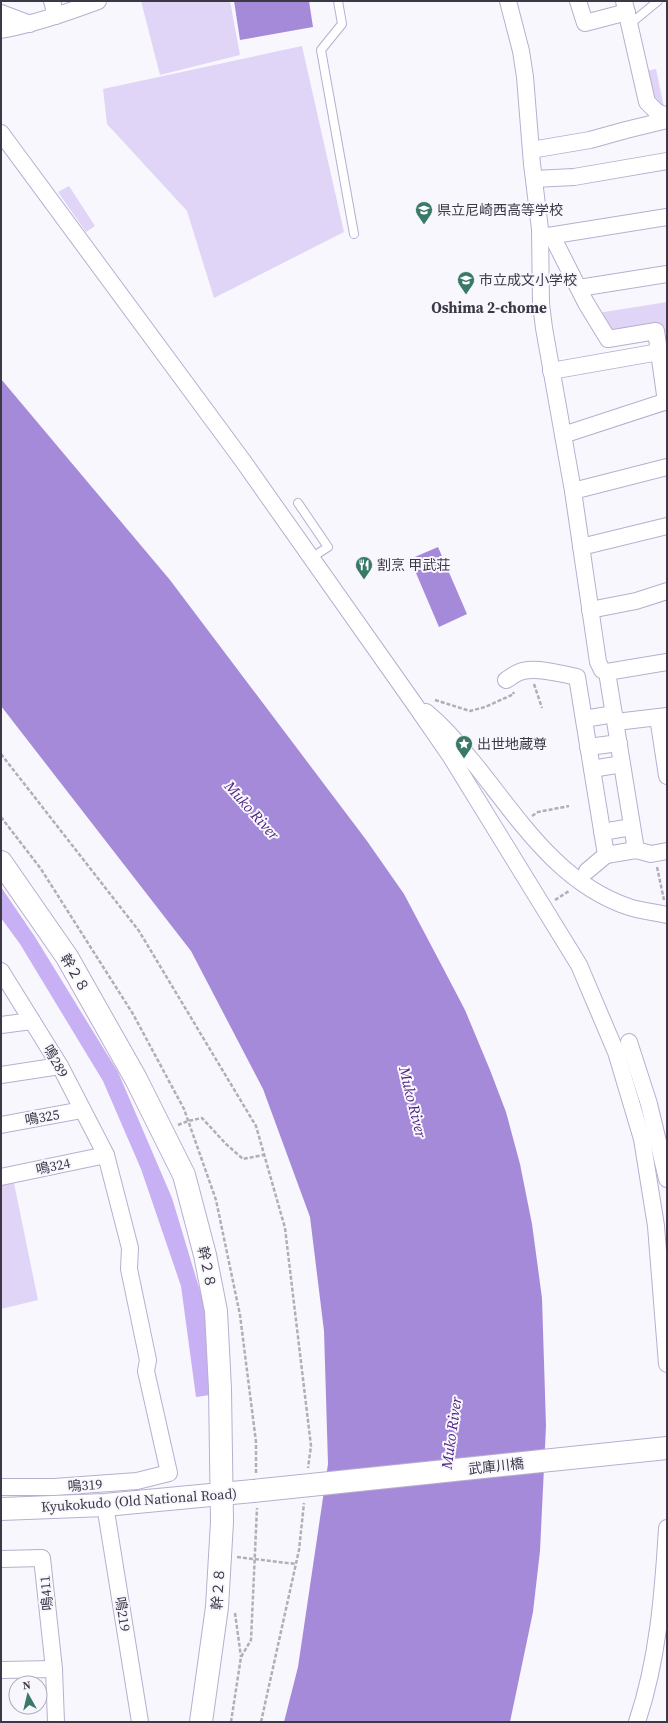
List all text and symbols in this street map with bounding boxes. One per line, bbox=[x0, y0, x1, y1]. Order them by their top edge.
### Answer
school or university icon: 県立尼崎西高等学校 bbox=[414, 200, 434, 225]
place label: 県立尼崎西高等学校 bbox=[437, 200, 563, 220]
school or university icon: 市立成文小学校 bbox=[456, 270, 476, 295]
place label: 市立成文小学校 bbox=[479, 270, 577, 290]
district label: Oshima 2-chome bbox=[431, 297, 547, 318]
restaurant icon: 割烹 甲武荘 bbox=[354, 555, 374, 580]
place label: 割烹 甲武荘 bbox=[377, 555, 450, 575]
place icon: 出世地蔵尊 bbox=[454, 734, 474, 759]
place label: 出世地蔵尊 bbox=[477, 734, 547, 754]
water label: Muko River bbox=[219, 775, 285, 845]
street label: 幹２８ bbox=[56, 950, 94, 996]
street label: 鳴289 bbox=[39, 1041, 73, 1081]
water label: Muko River bbox=[394, 1063, 432, 1141]
street label: 鳴325 bbox=[23, 1104, 61, 1130]
street label: 鳴324 bbox=[34, 1153, 72, 1179]
street label: 幹２８ bbox=[193, 1244, 221, 1290]
water label: Muko River bbox=[435, 1395, 467, 1471]
street label: 武庫川橋 bbox=[467, 1453, 525, 1479]
street label: 鳴319 bbox=[67, 1474, 103, 1496]
street label: Kyukokudo (Old National Road) bbox=[40, 1483, 238, 1517]
street label: 幹２８ bbox=[207, 1567, 229, 1611]
street label: 鳴411 bbox=[34, 1575, 58, 1611]
street label: 鳴219 bbox=[110, 1595, 136, 1633]
north arrow bbox=[8, 1675, 48, 1715]
text: N bbox=[22, 1678, 32, 1694]

